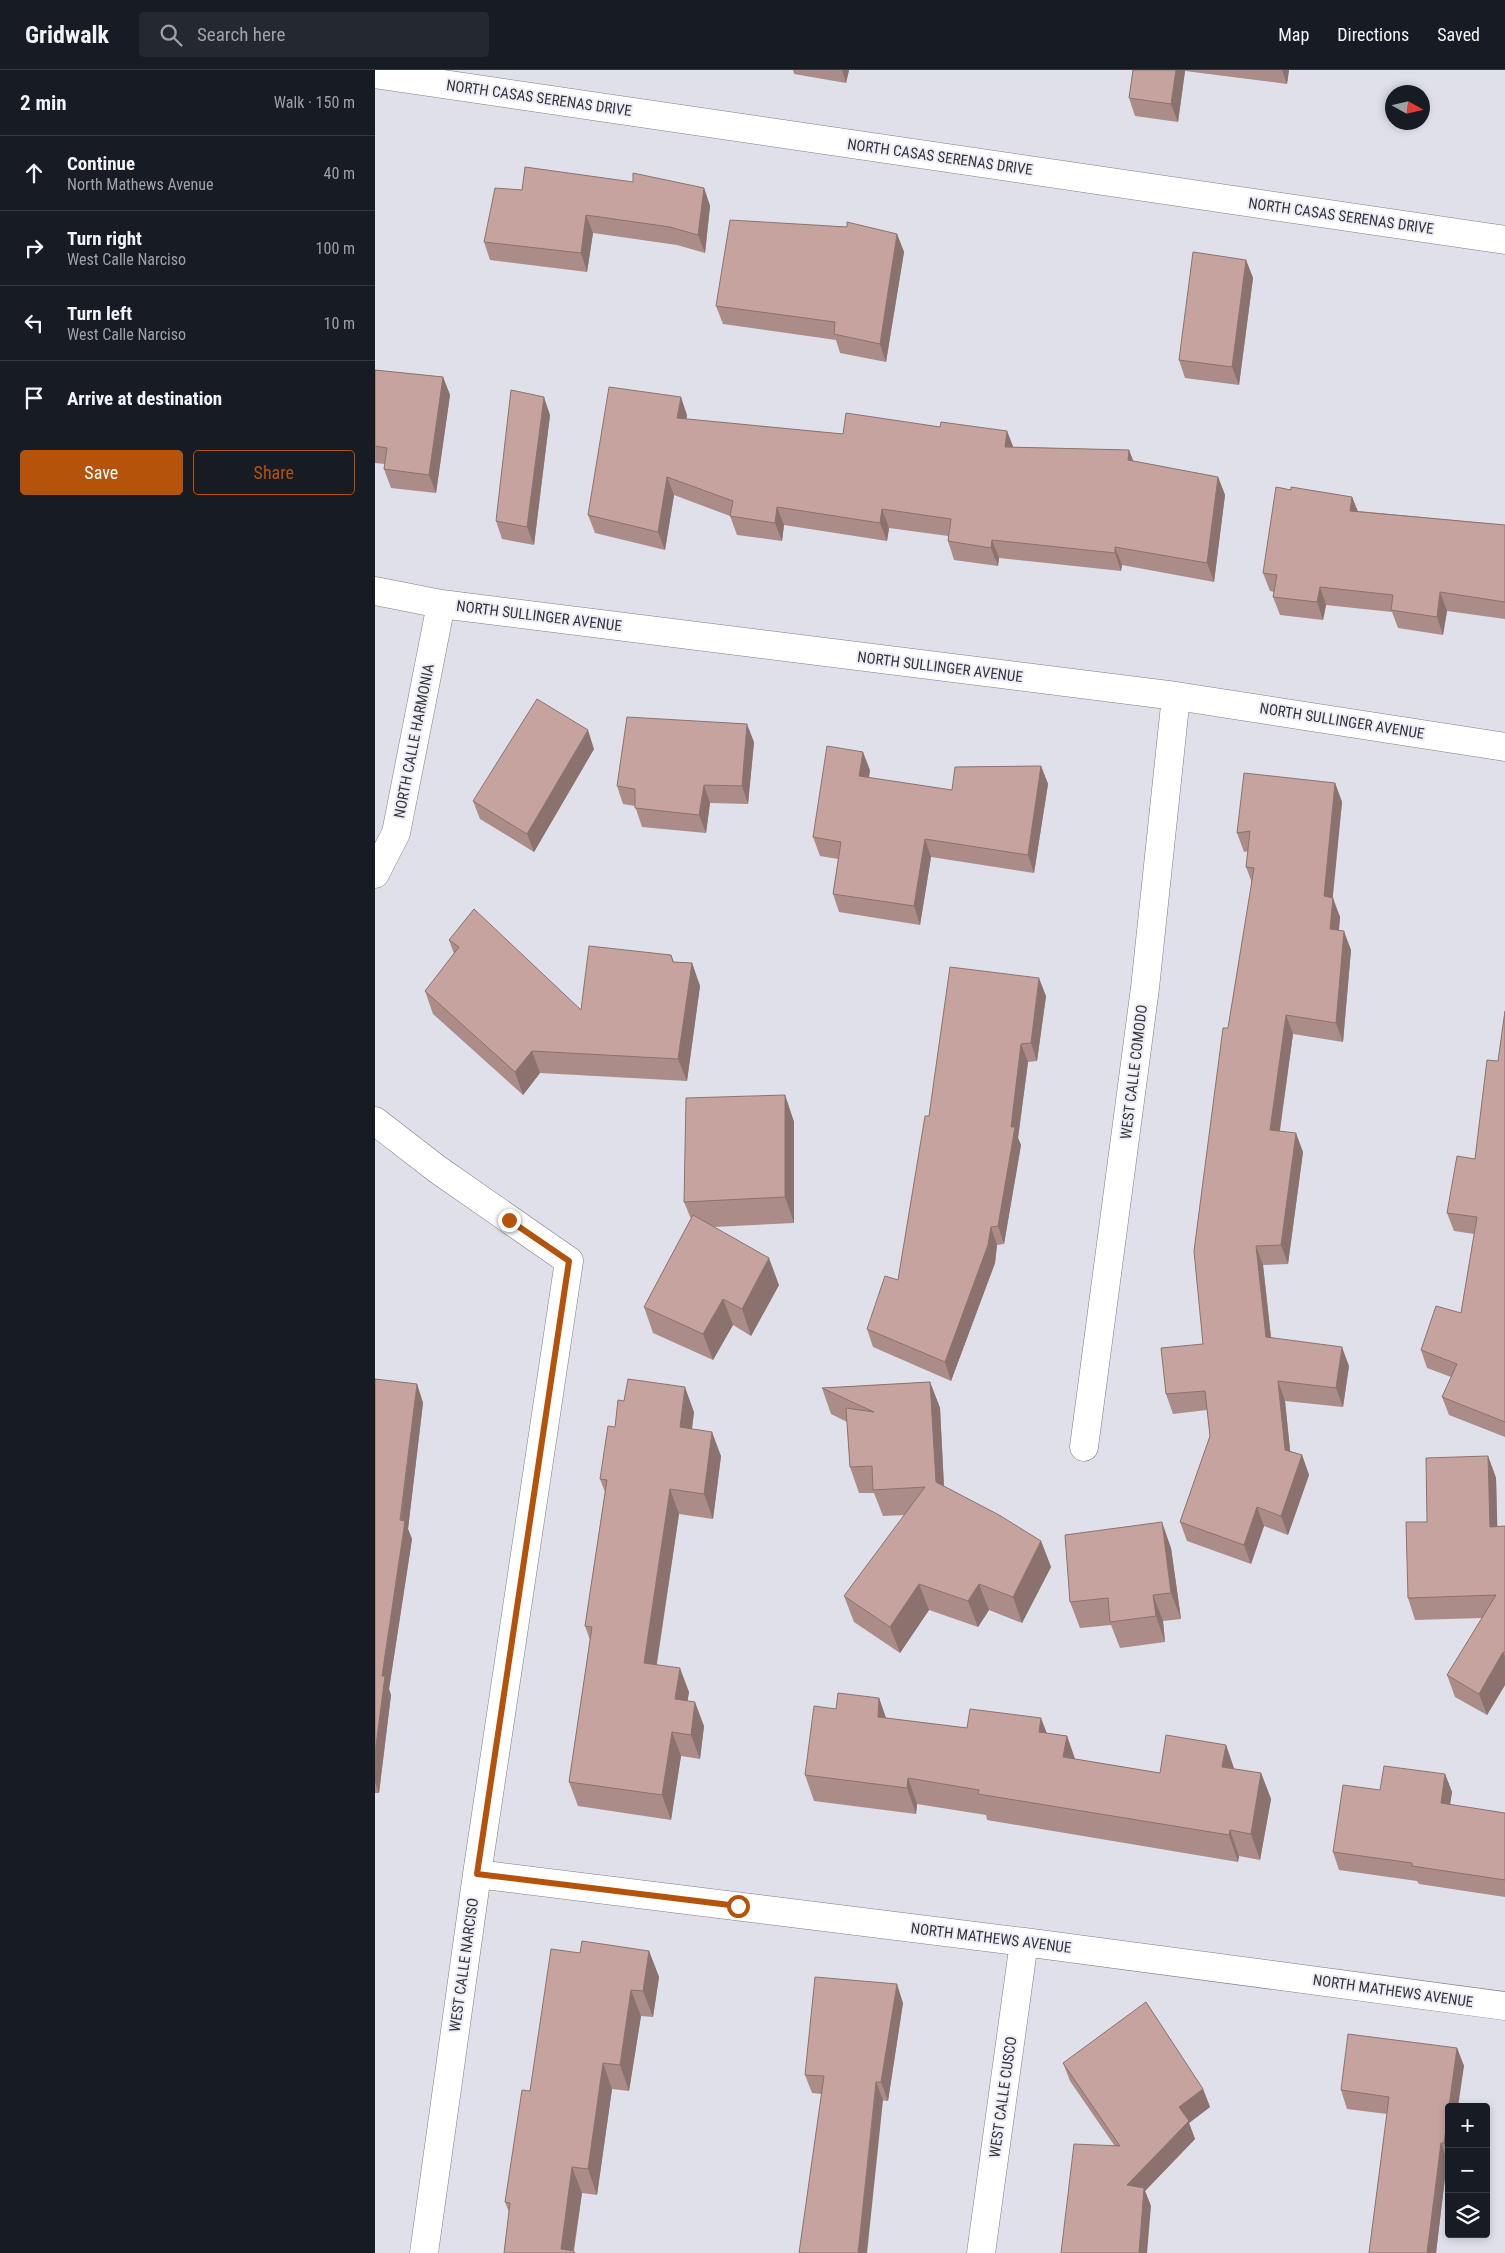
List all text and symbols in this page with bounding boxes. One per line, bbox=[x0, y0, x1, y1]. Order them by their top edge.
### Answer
search box bbox=[139, 12, 489, 57]
text: Gridwalk bbox=[25, 21, 109, 49]
icon: search bbox=[157, 21, 185, 49]
text: Search here bbox=[197, 23, 285, 46]
text: Map bbox=[1278, 24, 1309, 45]
text: Directions bbox=[1337, 24, 1409, 45]
text: Saved bbox=[1437, 24, 1480, 45]
street label: NORTH CASAS SERENAS DRIVE bbox=[445, 76, 633, 120]
north arrow bbox=[1385, 85, 1430, 130]
text: 2 min bbox=[20, 91, 67, 115]
text: Walk · 150 m bbox=[274, 93, 355, 112]
street label: NORTH CASAS SERENAS DRIVE bbox=[846, 135, 1034, 179]
text: Continue bbox=[67, 152, 135, 175]
icon: ahead bbox=[20, 159, 48, 187]
text: 40 m bbox=[323, 164, 355, 183]
text: North Mathews Avenue bbox=[67, 175, 213, 194]
street label: NORTH CASAS SERENAS DRIVE bbox=[1247, 194, 1435, 238]
text: Turn right bbox=[67, 227, 142, 250]
icon: right bbox=[20, 234, 48, 262]
text: 100 m bbox=[316, 239, 355, 258]
text: West Calle Narciso bbox=[67, 250, 186, 269]
text: Turn left bbox=[67, 302, 132, 325]
icon: left bbox=[20, 309, 48, 337]
text: 10 m bbox=[323, 314, 355, 333]
text: West Calle Narciso bbox=[67, 325, 186, 344]
icon: arrive bbox=[20, 384, 48, 412]
text: Arrive at destination bbox=[67, 387, 222, 410]
button: Save bbox=[20, 450, 183, 495]
button: Share bbox=[193, 450, 355, 495]
street label: NORTH SULLINGER AVENUE bbox=[455, 597, 623, 635]
street label: NORTH SULLINGER AVENUE bbox=[856, 648, 1024, 686]
street label: NORTH CALLE HARMONIA bbox=[390, 662, 438, 820]
street label: NORTH SULLINGER AVENUE bbox=[1258, 699, 1426, 743]
street label: WEST CALLE COMODO bbox=[1117, 1004, 1151, 1140]
route end bbox=[498, 1209, 521, 1232]
route start bbox=[727, 1895, 750, 1918]
street label: WEST CALLE NARCISO bbox=[446, 1897, 482, 2033]
street label: NORTH MATHEWS AVENUE bbox=[910, 1919, 1072, 1957]
street label: NORTH MATHEWS AVENUE bbox=[1312, 1971, 1474, 2011]
street label: WEST CALLE CUSCO bbox=[986, 2035, 1020, 2159]
map controls bbox=[1445, 2103, 1490, 2238]
button: + bbox=[1445, 2103, 1490, 2148]
button: − bbox=[1445, 2148, 1490, 2193]
button: layers bbox=[1445, 2193, 1490, 2238]

